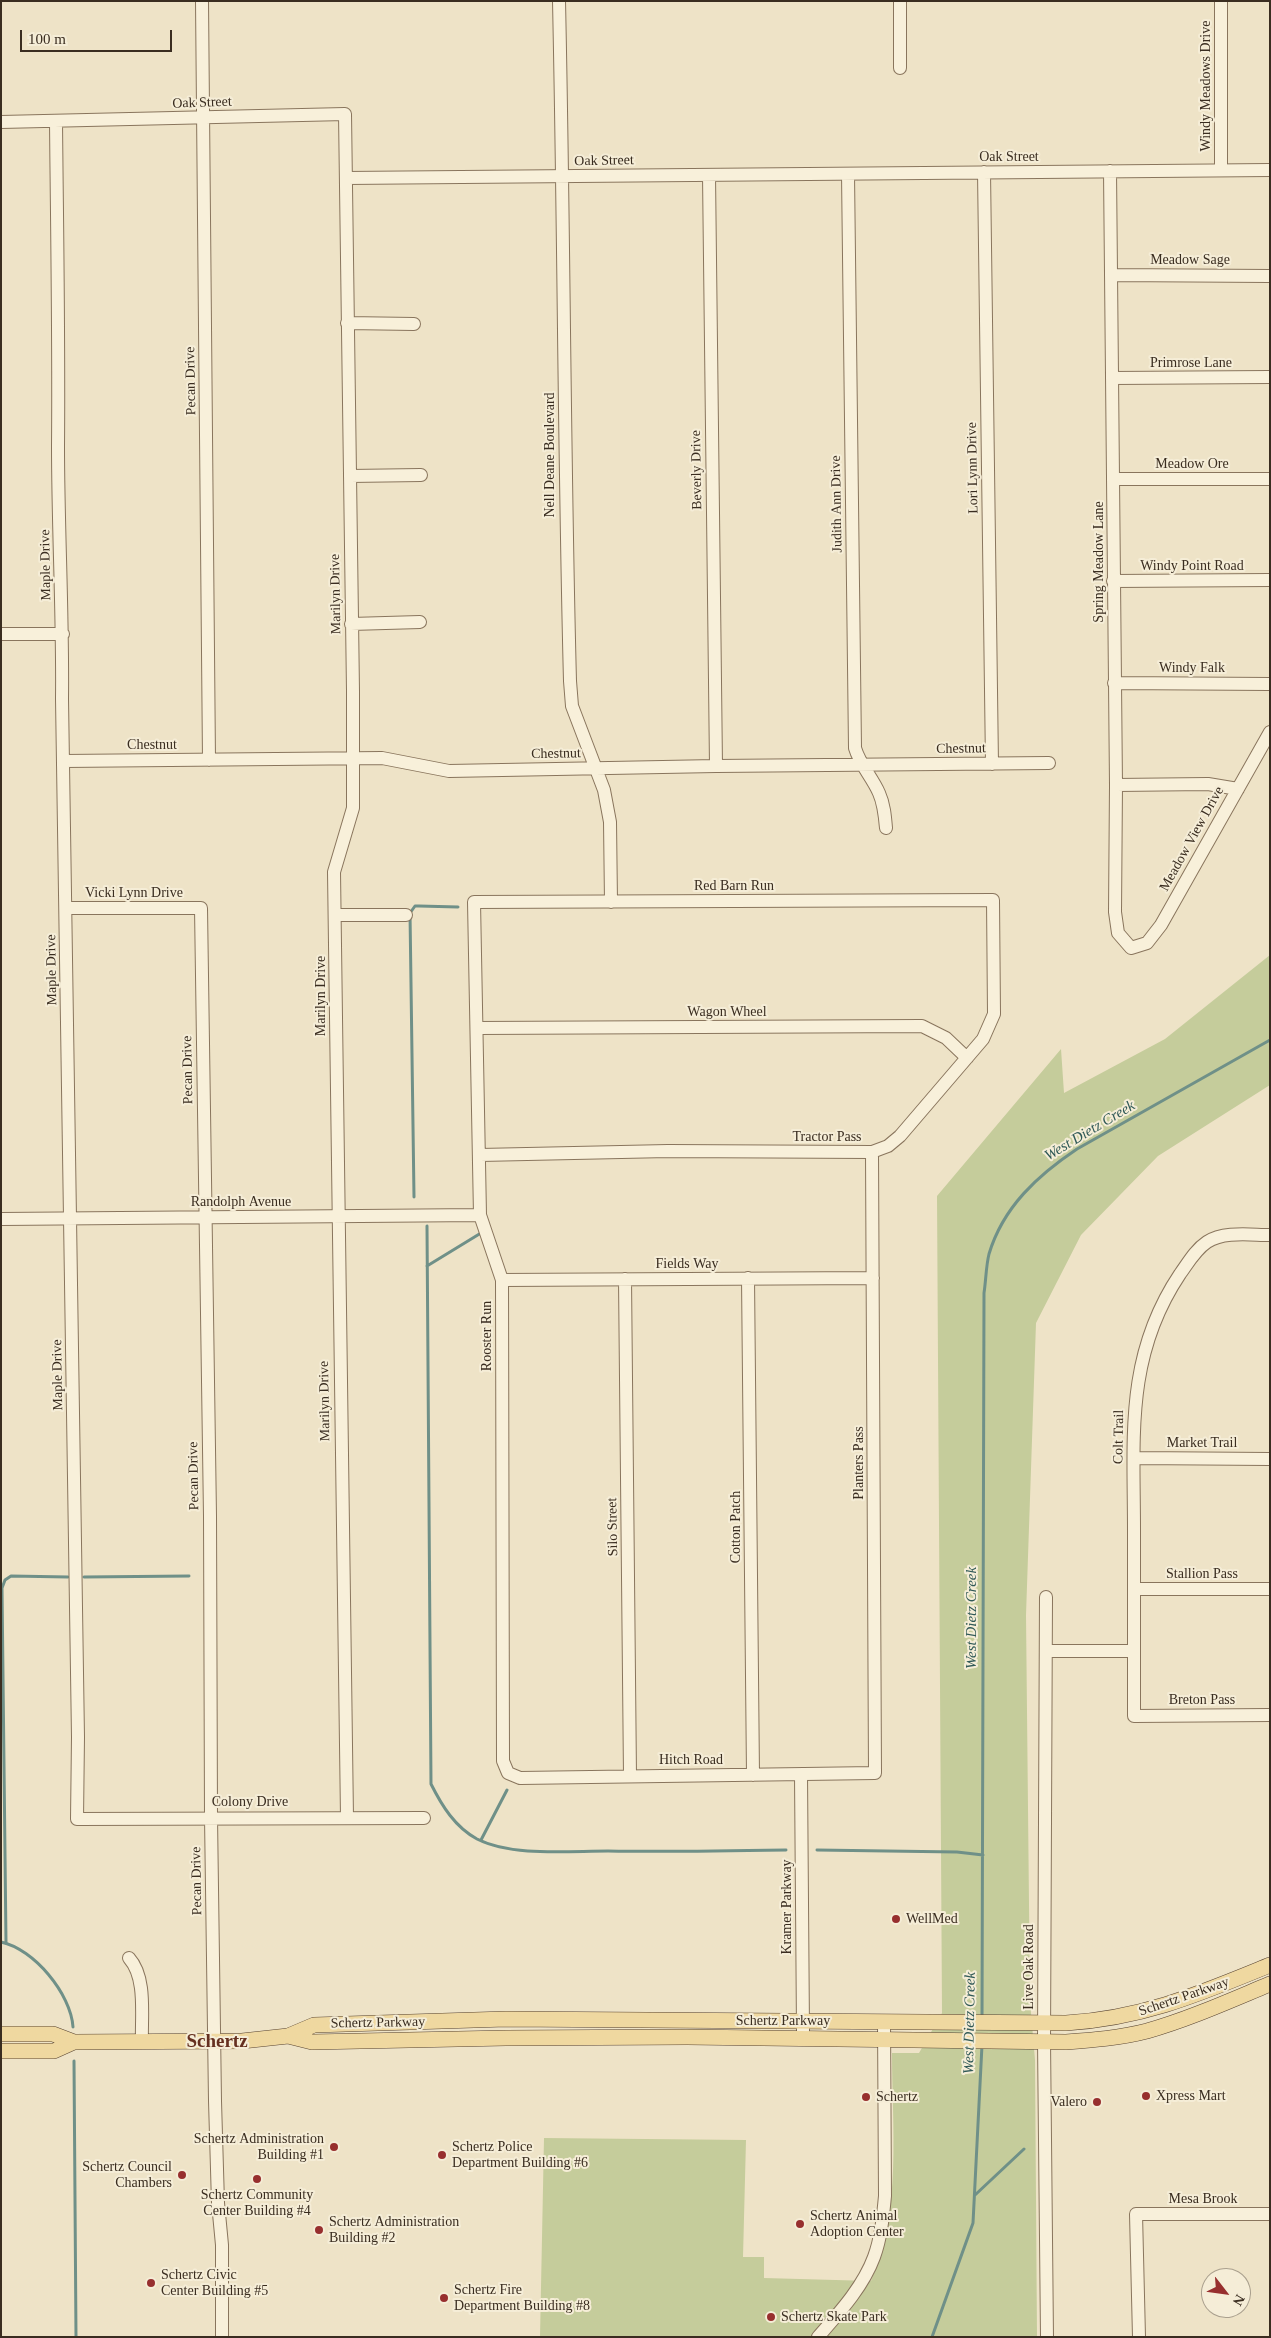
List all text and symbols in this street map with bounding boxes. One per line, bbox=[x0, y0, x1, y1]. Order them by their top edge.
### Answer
scale bar bbox=[22, 20, 175, 52]
street label: Windy Meadows Drive bbox=[1198, 21, 1214, 151]
text: 100 m bbox=[28, 31, 66, 47]
street label: Oak Street bbox=[172, 94, 232, 112]
street label: Oak Street bbox=[979, 149, 1039, 165]
street label: Oak Street bbox=[574, 152, 634, 170]
street label: Meadow Sage bbox=[1150, 252, 1230, 268]
street label: Pecan Drive bbox=[182, 346, 200, 416]
street label: Primrose Lane bbox=[1150, 355, 1232, 371]
street label: Nell Deane Boulevard bbox=[542, 392, 558, 518]
street label: Lori Lynn Drive bbox=[964, 422, 982, 514]
street label: Beverly Drive bbox=[688, 430, 706, 510]
street label: Judith Ann Drive bbox=[828, 455, 846, 553]
street label: Meadow Ore bbox=[1155, 456, 1229, 472]
street label: Spring Meadow Lane bbox=[1091, 501, 1107, 623]
street label: Maple Drive bbox=[37, 529, 55, 601]
street label: Marilyn Drive bbox=[327, 554, 345, 634]
street label: Windy Point Road bbox=[1140, 558, 1244, 574]
street label: Windy Falk bbox=[1159, 660, 1225, 676]
street label: Chestnut bbox=[127, 737, 177, 753]
street label: Chestnut bbox=[936, 740, 986, 758]
street label: Chestnut bbox=[531, 745, 581, 763]
street label: Meadow View Drive bbox=[1156, 784, 1228, 894]
street label: Red Barn Run bbox=[694, 878, 774, 894]
street label: Vicki Lynn Drive bbox=[85, 885, 183, 901]
street label: Maple Drive bbox=[43, 934, 61, 1006]
street label: Marilyn Drive bbox=[313, 956, 329, 1036]
street label: Wagon Wheel bbox=[687, 1004, 767, 1020]
street label: Pecan Drive bbox=[179, 1035, 197, 1105]
water label: West Dietz Creek bbox=[1042, 1097, 1138, 1165]
street label: Tractor Pass bbox=[792, 1129, 862, 1145]
street label: Randolph Avenue bbox=[191, 1194, 291, 1210]
street label: Fields Way bbox=[655, 1256, 719, 1272]
street label: Rooster Run bbox=[479, 1301, 495, 1371]
street label: Maple Drive bbox=[49, 1339, 67, 1411]
street label: Marilyn Drive bbox=[316, 1361, 334, 1441]
street label: Colt Trail bbox=[1110, 1410, 1128, 1464]
street label: Planters Pass bbox=[851, 1426, 867, 1500]
street label: Market Trail bbox=[1167, 1435, 1237, 1451]
street label: Pecan Drive bbox=[185, 1441, 203, 1511]
street label: Cotton Patch bbox=[728, 1491, 744, 1563]
street label: Silo Street bbox=[604, 1497, 622, 1557]
street label: Stallion Pass bbox=[1166, 1566, 1238, 1582]
water label: West Dietz Creek bbox=[963, 1567, 981, 1669]
street label: Breton Pass bbox=[1169, 1692, 1235, 1708]
street label: Hitch Road bbox=[659, 1752, 723, 1768]
street label: Colony Drive bbox=[212, 1794, 288, 1810]
street label: Pecan Drive bbox=[188, 1846, 206, 1916]
street label: Kramer Parkway bbox=[779, 1859, 795, 1955]
place label: WellMed bbox=[906, 1911, 958, 1927]
marker: WellMed bbox=[890, 1913, 902, 1925]
street label: Live Oak Road bbox=[1021, 1924, 1037, 2010]
water label: West Dietz Creek bbox=[960, 1972, 980, 2074]
street label: Schertz Parkway bbox=[1137, 1974, 1231, 2020]
street label: Schertz Parkway bbox=[736, 2013, 830, 2029]
street label: Schertz Parkway bbox=[331, 2014, 425, 2032]
district label: Schertz bbox=[186, 2031, 248, 2053]
place label: Xpress Mart bbox=[1156, 2088, 1226, 2104]
place label: Schertz bbox=[876, 2089, 918, 2105]
marker: Xpress Mart bbox=[1140, 2090, 1152, 2102]
marker: Schertz bbox=[860, 2091, 872, 2103]
place label: Valero bbox=[1050, 2094, 1087, 2110]
marker: Valero bbox=[1091, 2096, 1103, 2108]
place label: Schertz Administration Building #1 bbox=[194, 2131, 324, 2164]
place label: Schertz Police Department Building #6 bbox=[452, 2139, 588, 2172]
marker: Schertz Administration Building #1 bbox=[328, 2141, 340, 2153]
marker: Schertz Police Department Building #6 bbox=[436, 2149, 448, 2161]
place label: Schertz Council Chambers bbox=[82, 2159, 172, 2192]
marker: Schertz Council Chambers bbox=[176, 2169, 188, 2181]
marker: Schertz Community Center Building #4 bbox=[251, 2173, 263, 2185]
place label: Schertz Community Center Building #4 bbox=[201, 2187, 313, 2220]
street label: Mesa Brook bbox=[1169, 2191, 1237, 2207]
place label: Schertz Animal Adoption Center bbox=[810, 2208, 904, 2240]
place label: Schertz Administration Building #2 bbox=[329, 2214, 459, 2246]
marker: Schertz Animal Adoption Center bbox=[794, 2218, 806, 2230]
marker: Schertz Administration Building #2 bbox=[313, 2224, 325, 2236]
place label: Schertz Civic Center Building #5 bbox=[161, 2267, 268, 2300]
north arrow bbox=[1201, 2268, 1251, 2318]
marker: Schertz Civic Center Building #5 bbox=[145, 2277, 157, 2289]
place label: Schertz Fire Department Building #8 bbox=[454, 2282, 590, 2314]
marker: Schertz Fire Department Building #8 bbox=[438, 2292, 450, 2304]
text: N bbox=[1230, 2292, 1248, 2308]
place label: Schertz Skate Park bbox=[781, 2309, 887, 2325]
marker: Schertz Skate Park bbox=[765, 2311, 777, 2323]

